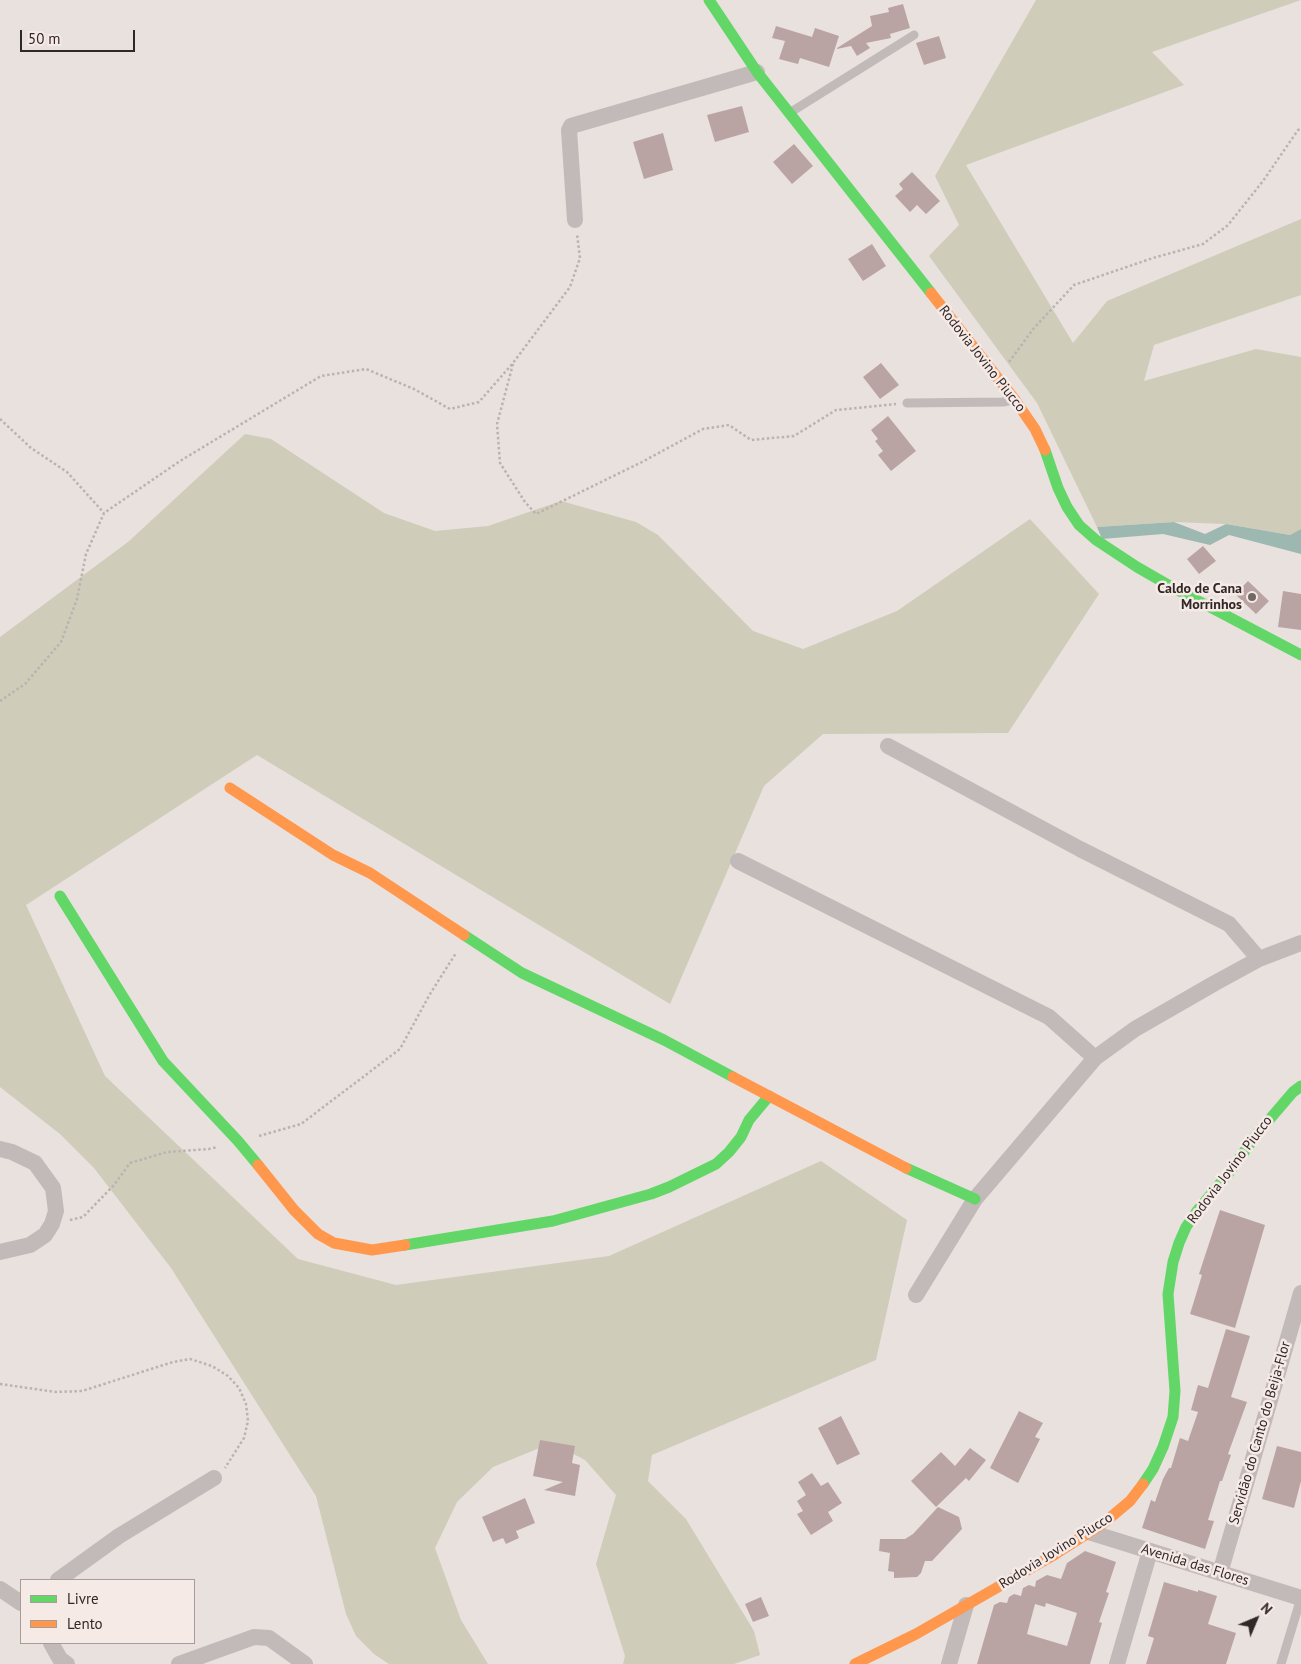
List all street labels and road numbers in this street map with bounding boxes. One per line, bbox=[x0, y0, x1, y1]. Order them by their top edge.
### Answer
street label: Rodovia Jovino Piucco bbox=[935, 302, 1029, 416]
street label: Rodovia Jovino Piucco bbox=[1184, 1113, 1276, 1227]
street label: Servidão do Canto do Beija-Flor bbox=[1226, 1340, 1294, 1526]
street label: Rodovia Jovino Piucco bbox=[996, 1509, 1116, 1593]
street label: Avenida das Flores bbox=[1139, 1541, 1251, 1589]

